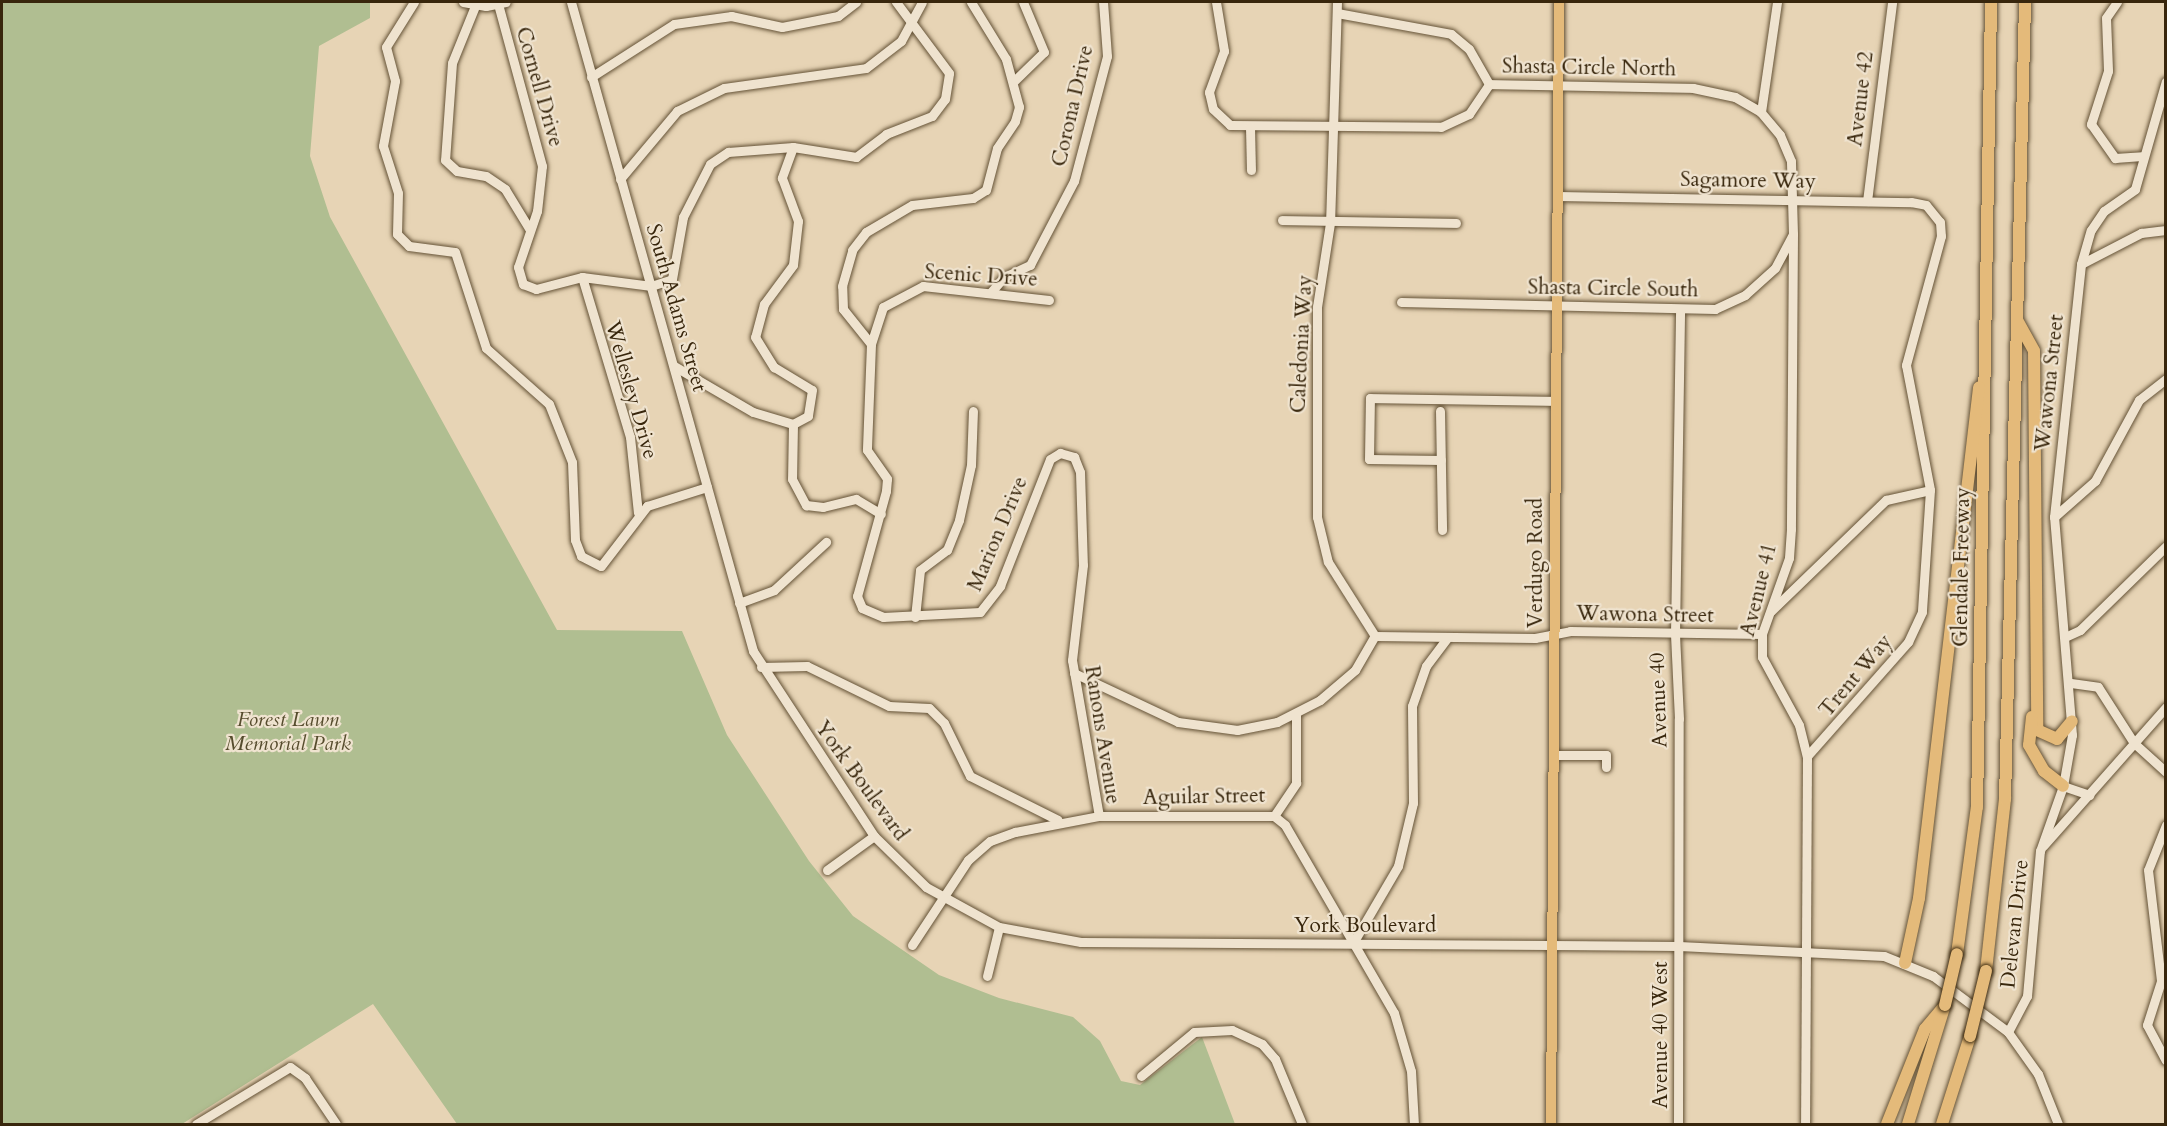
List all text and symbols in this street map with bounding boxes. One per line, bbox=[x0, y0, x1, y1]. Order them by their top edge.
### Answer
street label: Cornell Drive bbox=[510, 24, 568, 150]
street label: Corona Drive bbox=[1047, 43, 1099, 169]
street label: Avenue 42 bbox=[1843, 50, 1879, 148]
street label: Shasta Circle North bbox=[1502, 54, 1676, 82]
street label: Sagamore Way bbox=[1680, 167, 1816, 195]
street label: South Adams Street bbox=[640, 221, 712, 395]
street label: Scenic Drive bbox=[924, 259, 1038, 293]
street label: Caledonia Way bbox=[1286, 274, 1318, 414]
street label: Shasta Circle South bbox=[1527, 275, 1699, 303]
street label: Wawona Street bbox=[2030, 313, 2070, 453]
street label: Wellesley Drive bbox=[599, 318, 663, 462]
street label: Marion Drive bbox=[963, 473, 1033, 595]
street label: Glendale Freeway bbox=[1948, 487, 1976, 647]
street label: Verdugo Road bbox=[1523, 498, 1549, 628]
street label: Avenue 41 bbox=[1735, 541, 1783, 639]
street label: Wawona Street bbox=[1576, 601, 1714, 629]
street label: Trent Way bbox=[1814, 630, 1898, 722]
street label: Avenue 40 bbox=[1645, 652, 1673, 748]
street label: Ranons Avenue bbox=[1079, 664, 1125, 806]
park label: Forest Lawn Memorial Park bbox=[225, 707, 351, 757]
street label: York Boulevard bbox=[809, 716, 913, 846]
street label: Aguilar Street bbox=[1143, 783, 1265, 811]
street label: Delevan Drive bbox=[1996, 858, 2034, 990]
street label: York Boulevard bbox=[1294, 913, 1436, 939]
street label: Avenue 40 West bbox=[1648, 961, 1674, 1109]

